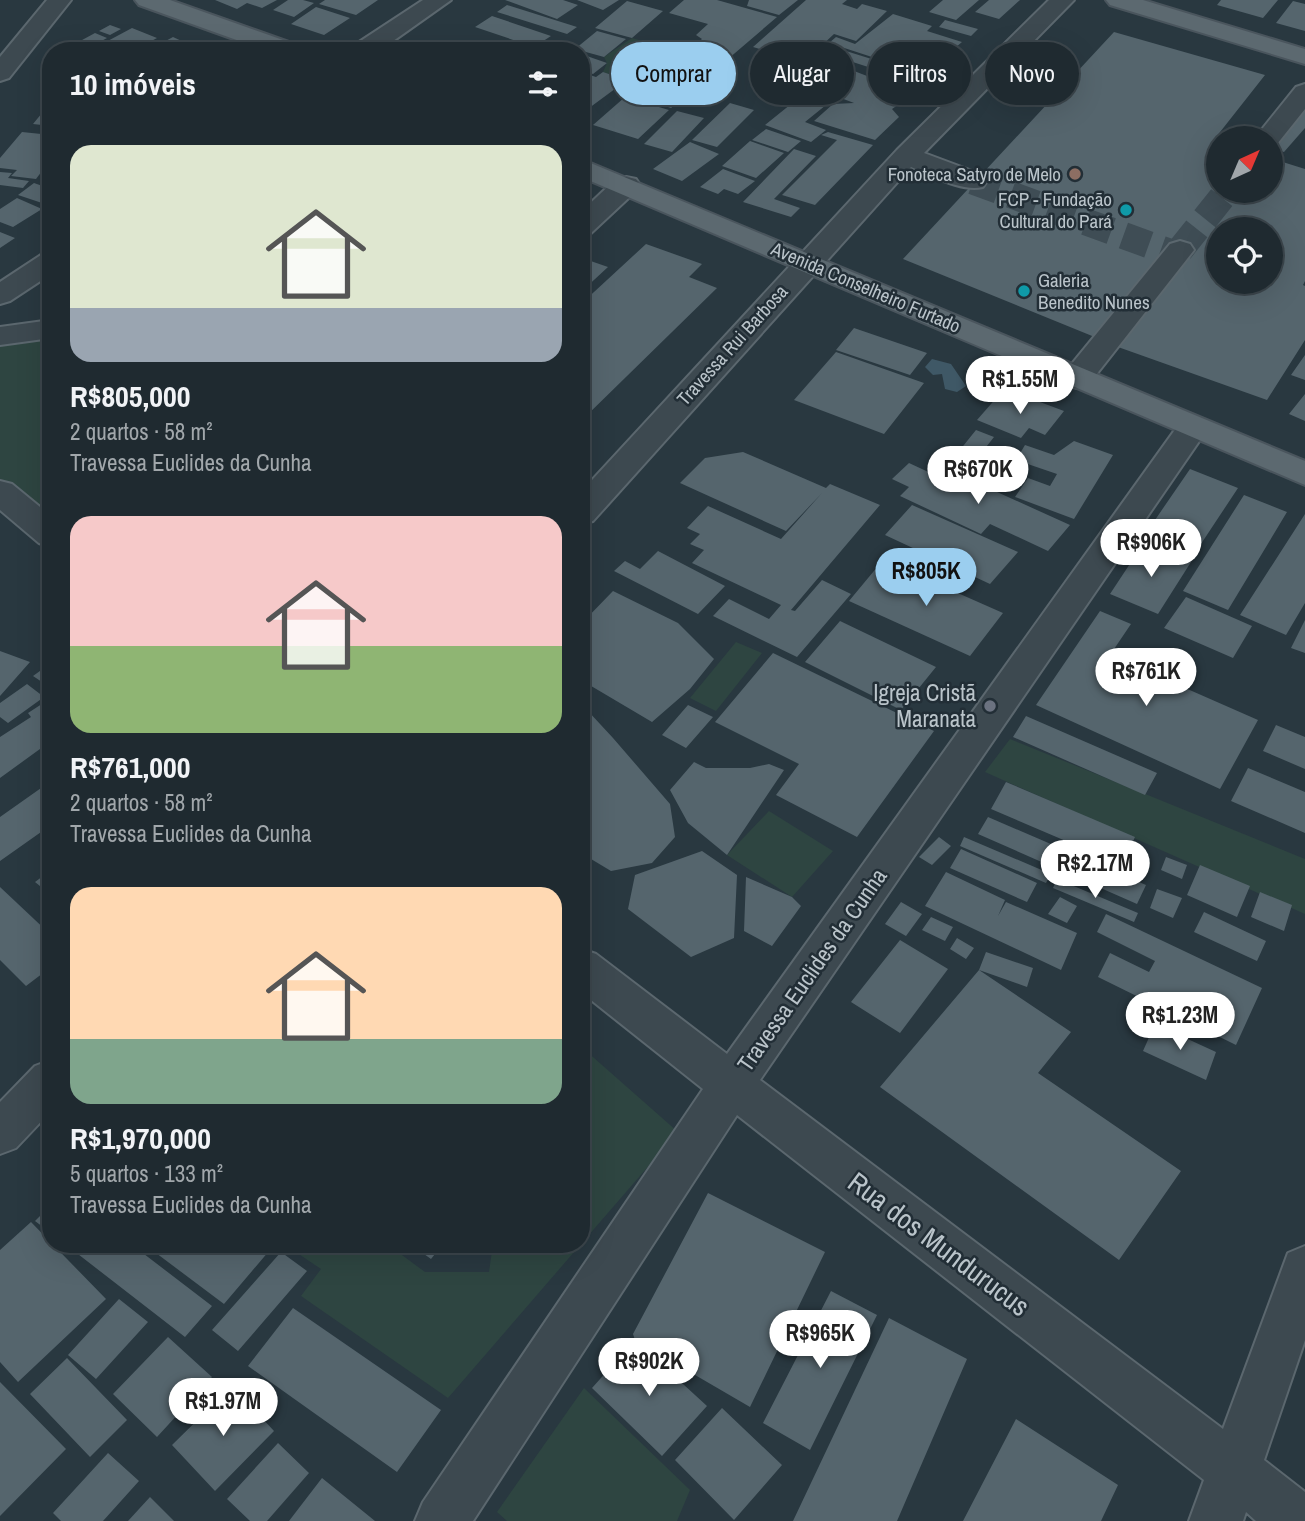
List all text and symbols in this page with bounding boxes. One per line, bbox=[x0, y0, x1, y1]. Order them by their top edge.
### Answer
chip: Comprar bbox=[611, 42, 736, 105]
chip: Alugar bbox=[750, 42, 854, 105]
chip: Filtros bbox=[868, 42, 971, 105]
chip: Novo bbox=[985, 42, 1079, 105]
text: 10 imóveis bbox=[70, 64, 196, 104]
icon: filters bbox=[524, 65, 562, 103]
north arrow bbox=[1206, 126, 1283, 203]
map controls bbox=[1206, 126, 1283, 294]
place label: Fonoteca Satyro de Melo bbox=[888, 161, 1061, 187]
marker: Fonoteca Satyro de Melo bbox=[1067, 166, 1083, 182]
place label: FCP - Fundação Cultural do Pará bbox=[998, 186, 1112, 234]
icon: home bbox=[253, 191, 379, 317]
marker: FCP - Fundação Cultural do Pará bbox=[1118, 202, 1134, 218]
button: locate bbox=[1206, 217, 1283, 294]
street label: Avenida Conselheiro Furtado bbox=[766, 235, 965, 339]
place label: Galeria Benedito Nunes bbox=[1038, 267, 1150, 315]
street label: Travessa Rui Barbosa bbox=[671, 279, 794, 411]
marker: Galeria Benedito Nunes bbox=[1016, 283, 1032, 299]
pin: R$1.55M bbox=[955, 356, 1085, 416]
text: R$1.55M bbox=[982, 363, 1058, 394]
text: R$805,000 bbox=[70, 376, 190, 416]
text: 2 quartos · 58 m² bbox=[70, 416, 213, 447]
text: Travessa Euclides da Cunha bbox=[70, 447, 311, 478]
pin: R$670K bbox=[921, 447, 1035, 506]
text: R$670K bbox=[943, 453, 1013, 484]
pin: R$906K bbox=[1094, 520, 1208, 579]
text: R$906K bbox=[1116, 526, 1186, 557]
pin: R$805K bbox=[869, 548, 983, 608]
text: R$805K bbox=[891, 555, 961, 586]
icon: home bbox=[253, 562, 379, 688]
pin: R$761K bbox=[1089, 648, 1203, 708]
text: R$761K bbox=[1111, 655, 1181, 686]
place label: Igreja Cristã Maranata bbox=[873, 677, 977, 734]
marker: Igreja Cristã Maranata bbox=[982, 698, 998, 714]
text: R$761,000 bbox=[70, 747, 190, 787]
text: 2 quartos · 58 m² bbox=[70, 787, 213, 818]
text: Travessa Euclides da Cunha bbox=[70, 818, 311, 849]
pin: R$2.17M bbox=[1030, 841, 1160, 900]
text: R$2.17M bbox=[1057, 847, 1133, 878]
street label: Travessa Euclides da Cunha bbox=[730, 862, 894, 1078]
icon: home bbox=[253, 933, 379, 1059]
pin: R$1.23M bbox=[1115, 992, 1245, 1052]
text: R$1.23M bbox=[1142, 999, 1218, 1030]
text: R$1,970,000 bbox=[70, 1118, 211, 1158]
text: 5 quartos · 133 m² bbox=[70, 1158, 223, 1189]
street label: Rua dos Mundurucus bbox=[840, 1163, 1038, 1325]
text: Travessa Euclides da Cunha bbox=[70, 1189, 311, 1220]
pin: R$965K bbox=[763, 1310, 877, 1370]
text: R$965K bbox=[785, 1317, 855, 1348]
pin: R$902K bbox=[592, 1338, 706, 1398]
text: R$902K bbox=[614, 1345, 684, 1376]
pin: R$1.97M bbox=[158, 1378, 288, 1438]
text: R$1.97M bbox=[185, 1385, 261, 1416]

